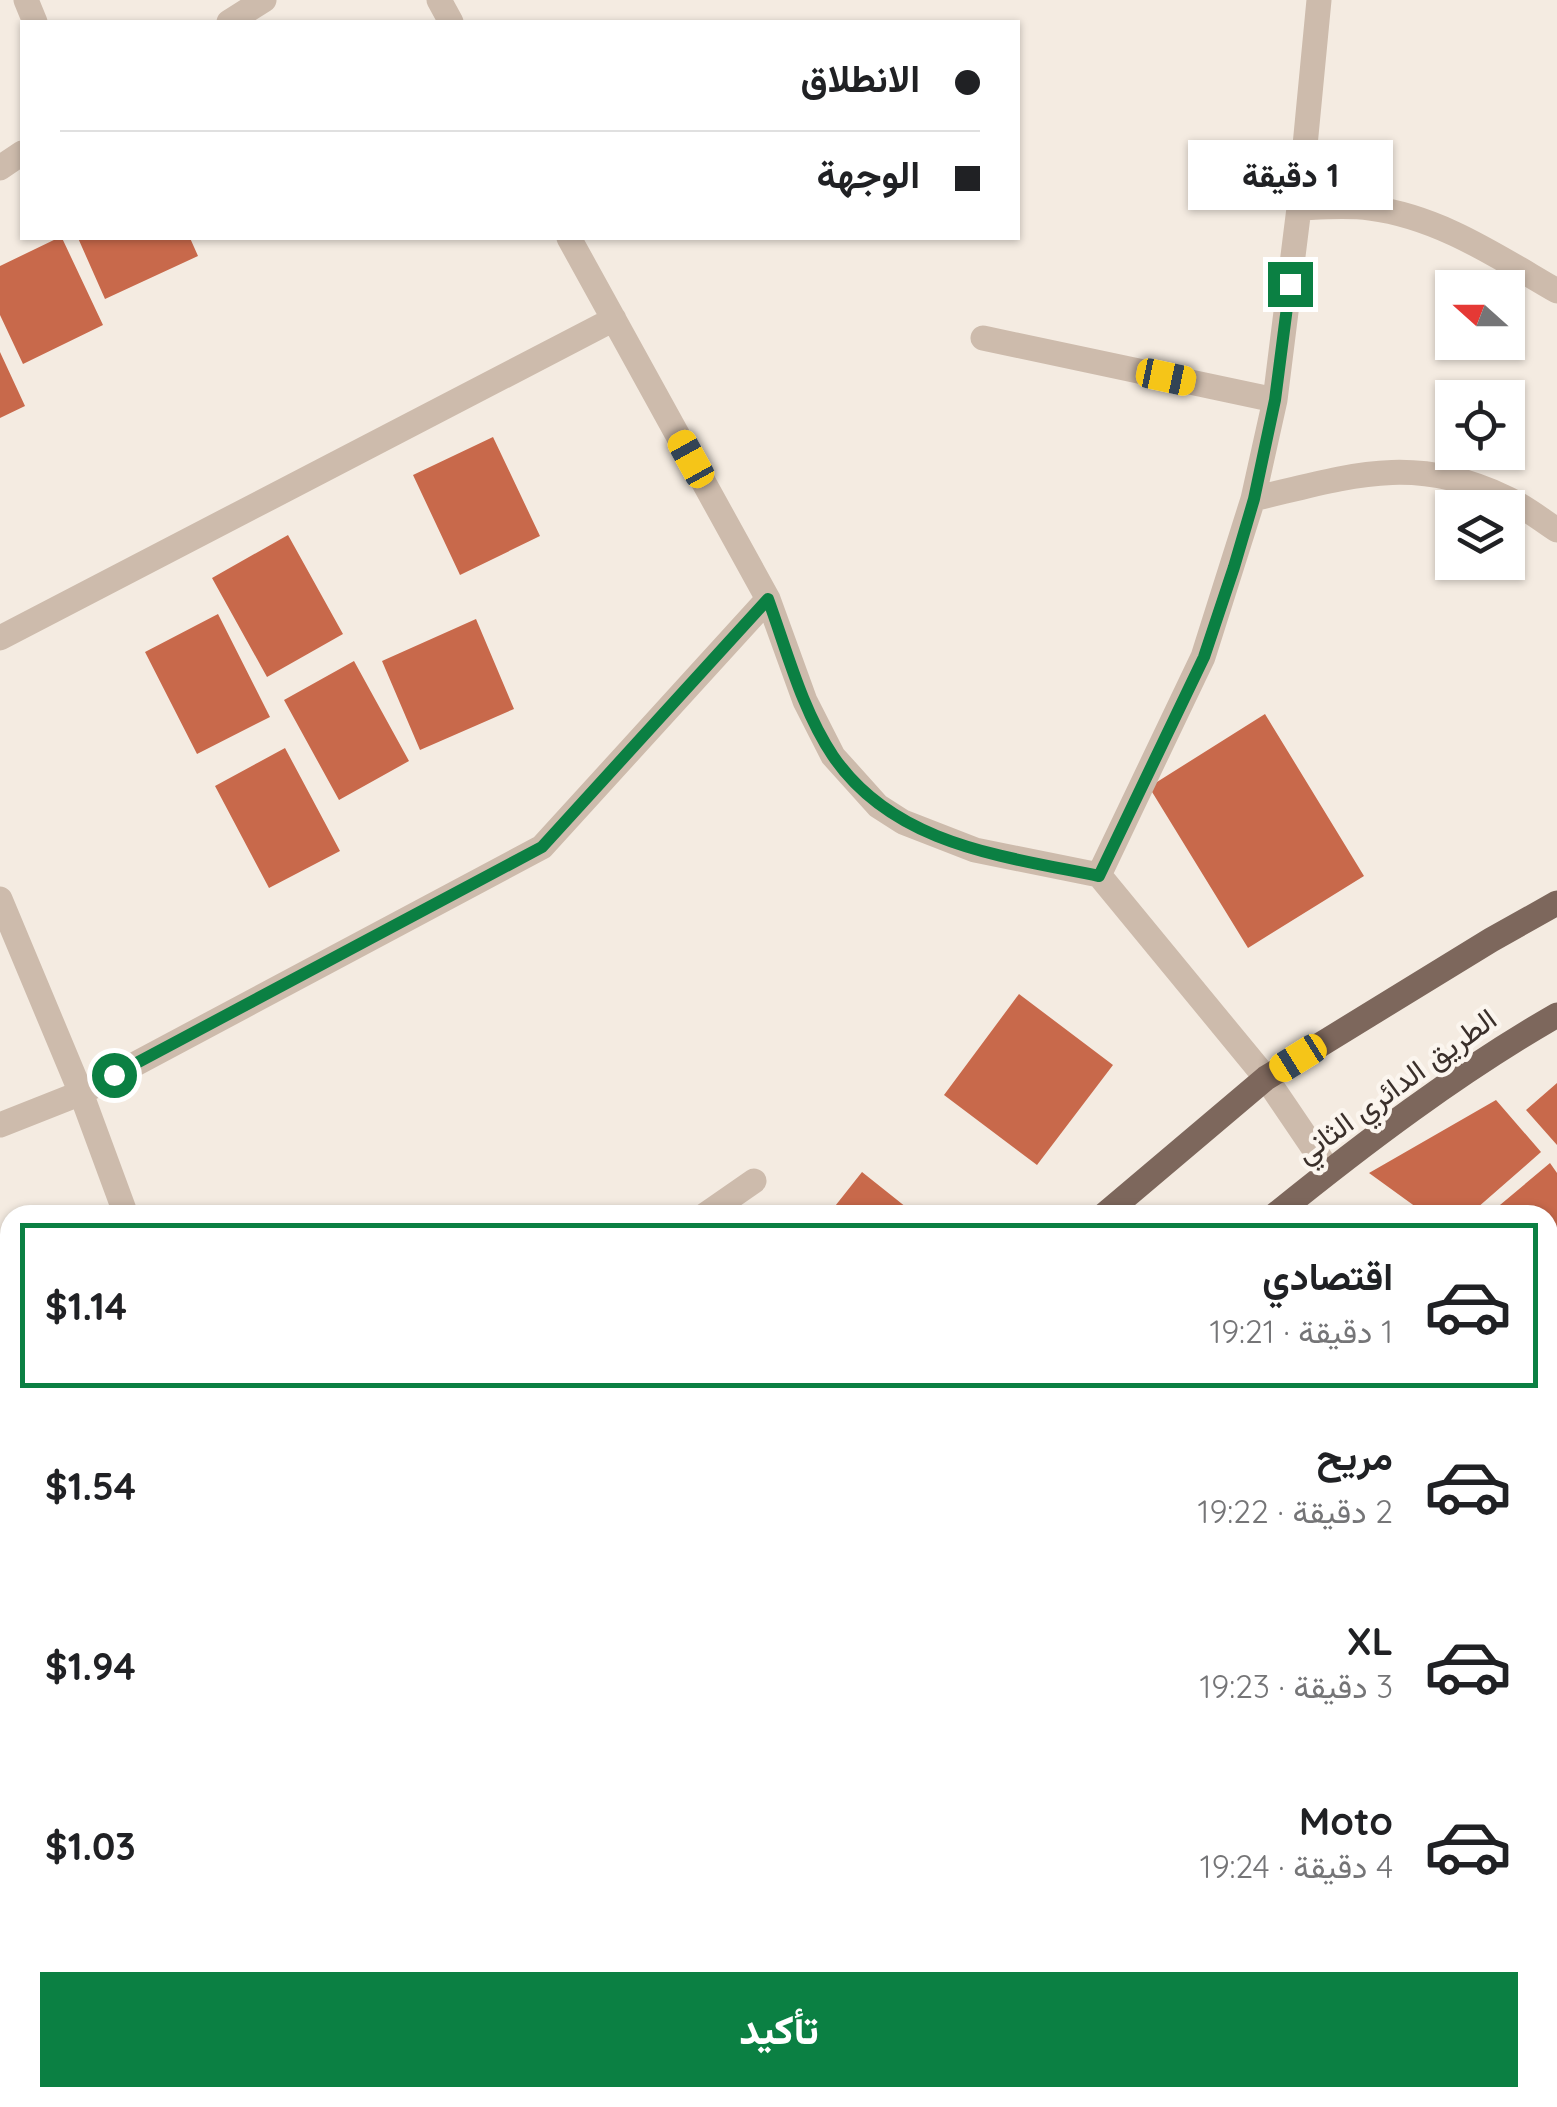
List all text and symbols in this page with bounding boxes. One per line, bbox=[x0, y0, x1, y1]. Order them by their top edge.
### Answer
text: الانطلاق bbox=[801, 54, 920, 102]
callout: 1 دقيقة bbox=[1188, 139, 1392, 209]
text: الوجهة bbox=[817, 150, 920, 198]
text: 1 دقيقة bbox=[1242, 155, 1339, 195]
route end bbox=[1268, 262, 1313, 307]
north arrow bbox=[1435, 270, 1525, 360]
map controls bbox=[1435, 270, 1525, 580]
car bbox=[1134, 356, 1198, 398]
button: locate bbox=[1435, 380, 1525, 470]
car bbox=[663, 425, 719, 493]
button: layers bbox=[1435, 490, 1525, 580]
street label: الطريق الدائري الثاني bbox=[1287, 999, 1507, 1176]
car bbox=[1265, 1029, 1331, 1087]
route start bbox=[92, 1053, 137, 1098]
text: اقتصادي bbox=[1262, 1252, 1393, 1300]
icon: car bbox=[1423, 1261, 1513, 1351]
text: $1.14 bbox=[45, 1282, 127, 1330]
text: 1 دقيقة · 19:21 bbox=[1209, 1311, 1393, 1351]
text: مريح bbox=[1317, 1432, 1393, 1480]
icon: car bbox=[1423, 1441, 1513, 1531]
text: $1.54 bbox=[45, 1462, 136, 1510]
text: 2 دقيقة · 19:22 bbox=[1198, 1491, 1393, 1531]
text: XL bbox=[1347, 1617, 1393, 1665]
icon: car bbox=[1423, 1621, 1513, 1711]
text: $1.94 bbox=[45, 1642, 136, 1690]
text: 3 دقيقة · 19:23 bbox=[1200, 1666, 1393, 1706]
text: Moto bbox=[1299, 1797, 1393, 1845]
icon: car bbox=[1423, 1801, 1513, 1891]
text: $1.03 bbox=[45, 1822, 136, 1870]
text: 4 دقيقة · 19:24 bbox=[1200, 1846, 1393, 1886]
button: تأكيد bbox=[40, 1972, 1518, 2087]

